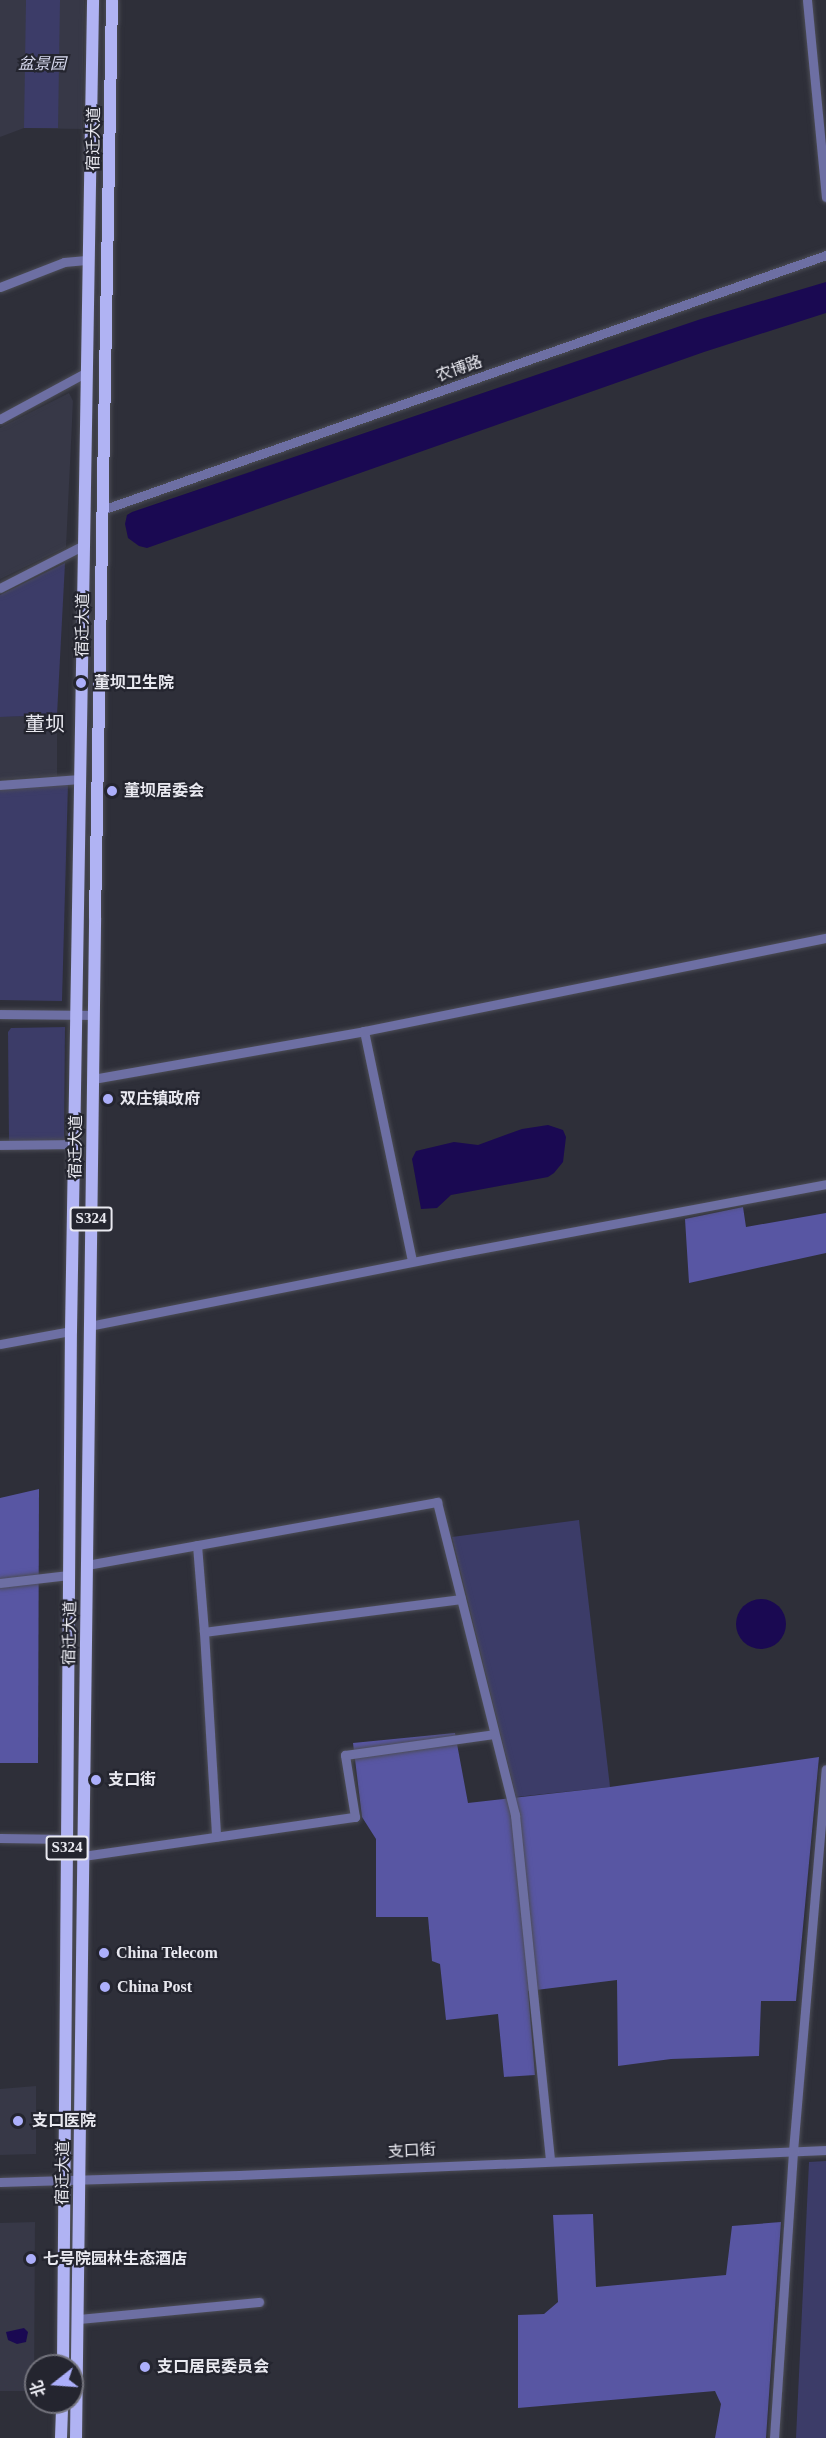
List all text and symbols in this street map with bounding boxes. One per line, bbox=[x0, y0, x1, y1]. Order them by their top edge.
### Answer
park label: 盆景园 bbox=[18, 54, 66, 74]
street label: 宿迁大道 bbox=[84, 107, 104, 171]
street label: 农博路 bbox=[433, 352, 485, 386]
street label: 宿迁大道 bbox=[73, 593, 93, 657]
place label: 董坝卫生院 bbox=[94, 673, 174, 693]
marker: 董坝卫生院 bbox=[72, 674, 90, 692]
district label: 董坝 bbox=[25, 712, 65, 736]
place label: 董坝居委会 bbox=[124, 781, 204, 801]
marker: 董坝居委会 bbox=[105, 784, 119, 798]
place label: 双庄镇政府 bbox=[120, 1089, 200, 1109]
marker: 双庄镇政府 bbox=[101, 1092, 115, 1106]
street label: 宿迁大道 bbox=[66, 1115, 86, 1179]
road number: S324 bbox=[68, 1207, 113, 1231]
street label: 宿迁大道 bbox=[60, 1601, 80, 1665]
place label: 支口街 bbox=[108, 1770, 156, 1790]
marker: 支口街 bbox=[89, 1773, 103, 1787]
road number: S324 bbox=[44, 1836, 90, 1860]
place label: China Telecom bbox=[116, 1943, 218, 1963]
marker: China Telecom bbox=[97, 1946, 111, 1960]
place label: China Post bbox=[117, 1977, 192, 1997]
marker: China Post bbox=[98, 1980, 112, 1994]
place label: 支口医院 bbox=[32, 2111, 96, 2131]
marker: 支口医院 bbox=[9, 2112, 27, 2130]
street label: 支口街 bbox=[388, 2140, 436, 2162]
street label: 宿迁大道 bbox=[53, 2141, 73, 2205]
place label: 七号院园林生态酒店 bbox=[43, 2249, 187, 2269]
marker: 七号院园林生态酒店 bbox=[24, 2252, 38, 2266]
north arrow bbox=[24, 2354, 84, 2414]
place label: 支口居民委员会 bbox=[157, 2357, 269, 2377]
marker: 支口居民委员会 bbox=[138, 2360, 152, 2374]
text: 北 bbox=[28, 2379, 49, 2399]

